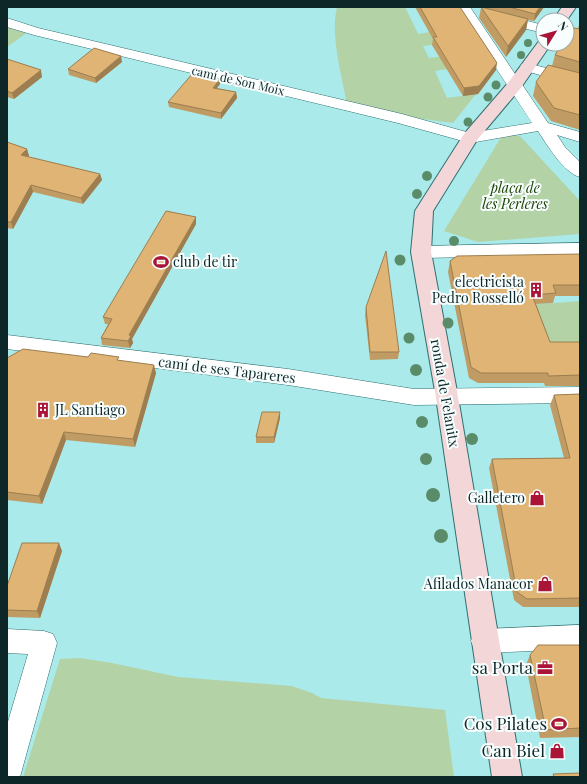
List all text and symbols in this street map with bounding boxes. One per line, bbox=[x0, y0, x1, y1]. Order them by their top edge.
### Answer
north arrow bbox=[535, 12, 575, 52]
text: N bbox=[555, 18, 572, 33]
street label: camí de Son Moix bbox=[190, 62, 287, 99]
park label: plaça de les Perleres bbox=[482, 178, 549, 213]
place label: club de tir bbox=[173, 252, 238, 271]
sports icon: club de tir bbox=[152, 253, 170, 271]
place label: electricista Pedro Rosselló bbox=[432, 272, 524, 307]
building icon: electricista Pedro Rosselló bbox=[527, 281, 545, 299]
street label: ronda de Felanitx bbox=[427, 337, 464, 449]
street label: camí de ses Tapareres bbox=[157, 352, 297, 387]
place label: JL Santiago bbox=[54, 400, 125, 419]
building icon: JL Santiago bbox=[34, 401, 52, 419]
place label: Galletero bbox=[468, 488, 525, 507]
shop icon: Galletero bbox=[528, 489, 546, 507]
place label: Afilados Manacor bbox=[423, 574, 534, 593]
shop icon: Afilados Manacor bbox=[536, 575, 554, 593]
place label: sa Porta bbox=[472, 656, 534, 678]
office icon: sa Porta bbox=[536, 659, 554, 677]
place label: Cos Pilates bbox=[464, 712, 547, 734]
sports icon: Cos Pilates bbox=[550, 715, 568, 733]
place label: Can Biel bbox=[482, 739, 545, 761]
shop icon: Can Biel bbox=[548, 742, 566, 760]

